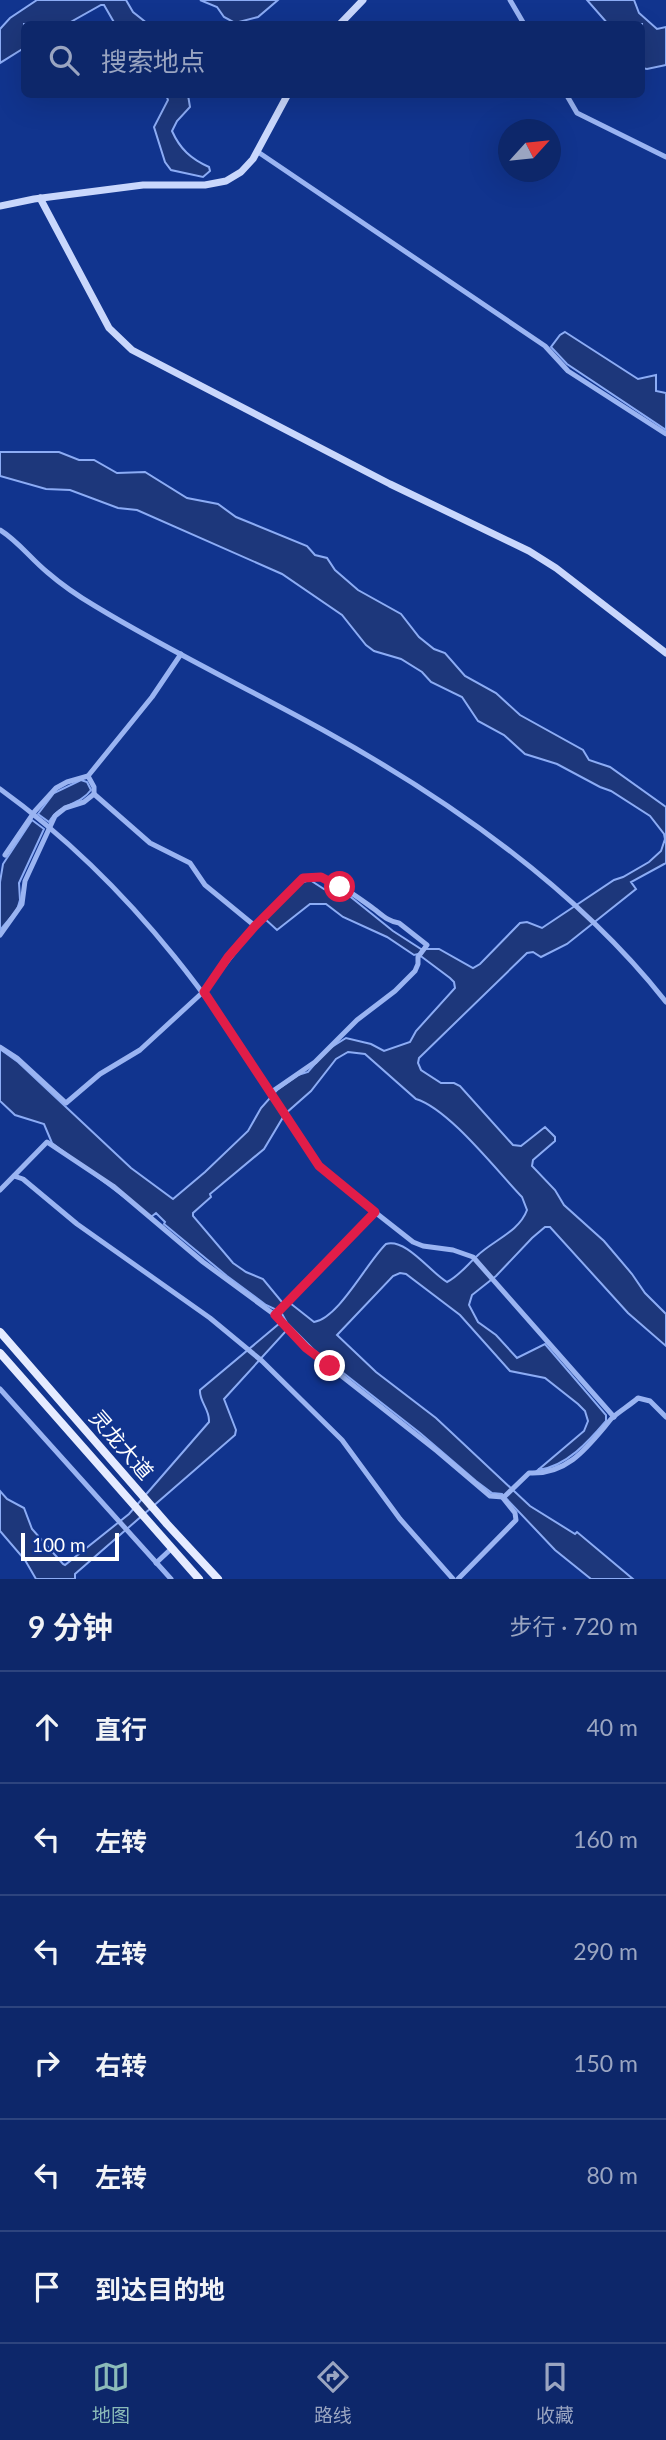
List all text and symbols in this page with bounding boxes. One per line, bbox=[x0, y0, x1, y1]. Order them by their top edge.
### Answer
search box bbox=[21, 21, 645, 98]
icon: search bbox=[45, 41, 83, 79]
text: 搜索地点 bbox=[101, 45, 205, 77]
north arrow bbox=[498, 119, 561, 182]
route start bbox=[324, 871, 355, 902]
route end bbox=[314, 1350, 345, 1381]
street label: 灵龙大道 bbox=[85, 1404, 159, 1484]
scale bar bbox=[21, 1530, 119, 1562]
text: 100 m bbox=[32, 1533, 86, 1556]
text: 9 分钟 bbox=[28, 1608, 113, 1644]
text: 步行 · 720 m bbox=[509, 1612, 638, 1640]
icon: ahead bbox=[28, 1708, 66, 1746]
text: 直行 bbox=[95, 1713, 147, 1745]
text: 40 m bbox=[587, 1713, 638, 1741]
icon: left bbox=[28, 1820, 66, 1858]
text: 左转 bbox=[95, 1825, 147, 1857]
text: 160 m bbox=[573, 1825, 638, 1853]
icon: left bbox=[28, 1932, 66, 1970]
text: 左转 bbox=[95, 1937, 147, 1969]
text: 290 m bbox=[573, 1937, 638, 1965]
icon: right bbox=[28, 2044, 66, 2082]
text: 右转 bbox=[95, 2049, 147, 2081]
text: 150 m bbox=[573, 2049, 638, 2077]
icon: left bbox=[28, 2156, 66, 2194]
text: 左转 bbox=[95, 2161, 147, 2193]
text: 80 m bbox=[587, 2161, 638, 2189]
icon: arrive bbox=[28, 2268, 66, 2306]
text: 到达目的地 bbox=[95, 2273, 225, 2305]
tab: 地图 bbox=[92, 2358, 130, 2427]
tab: 路线 bbox=[314, 2358, 352, 2427]
tab: 收藏 bbox=[536, 2358, 574, 2427]

